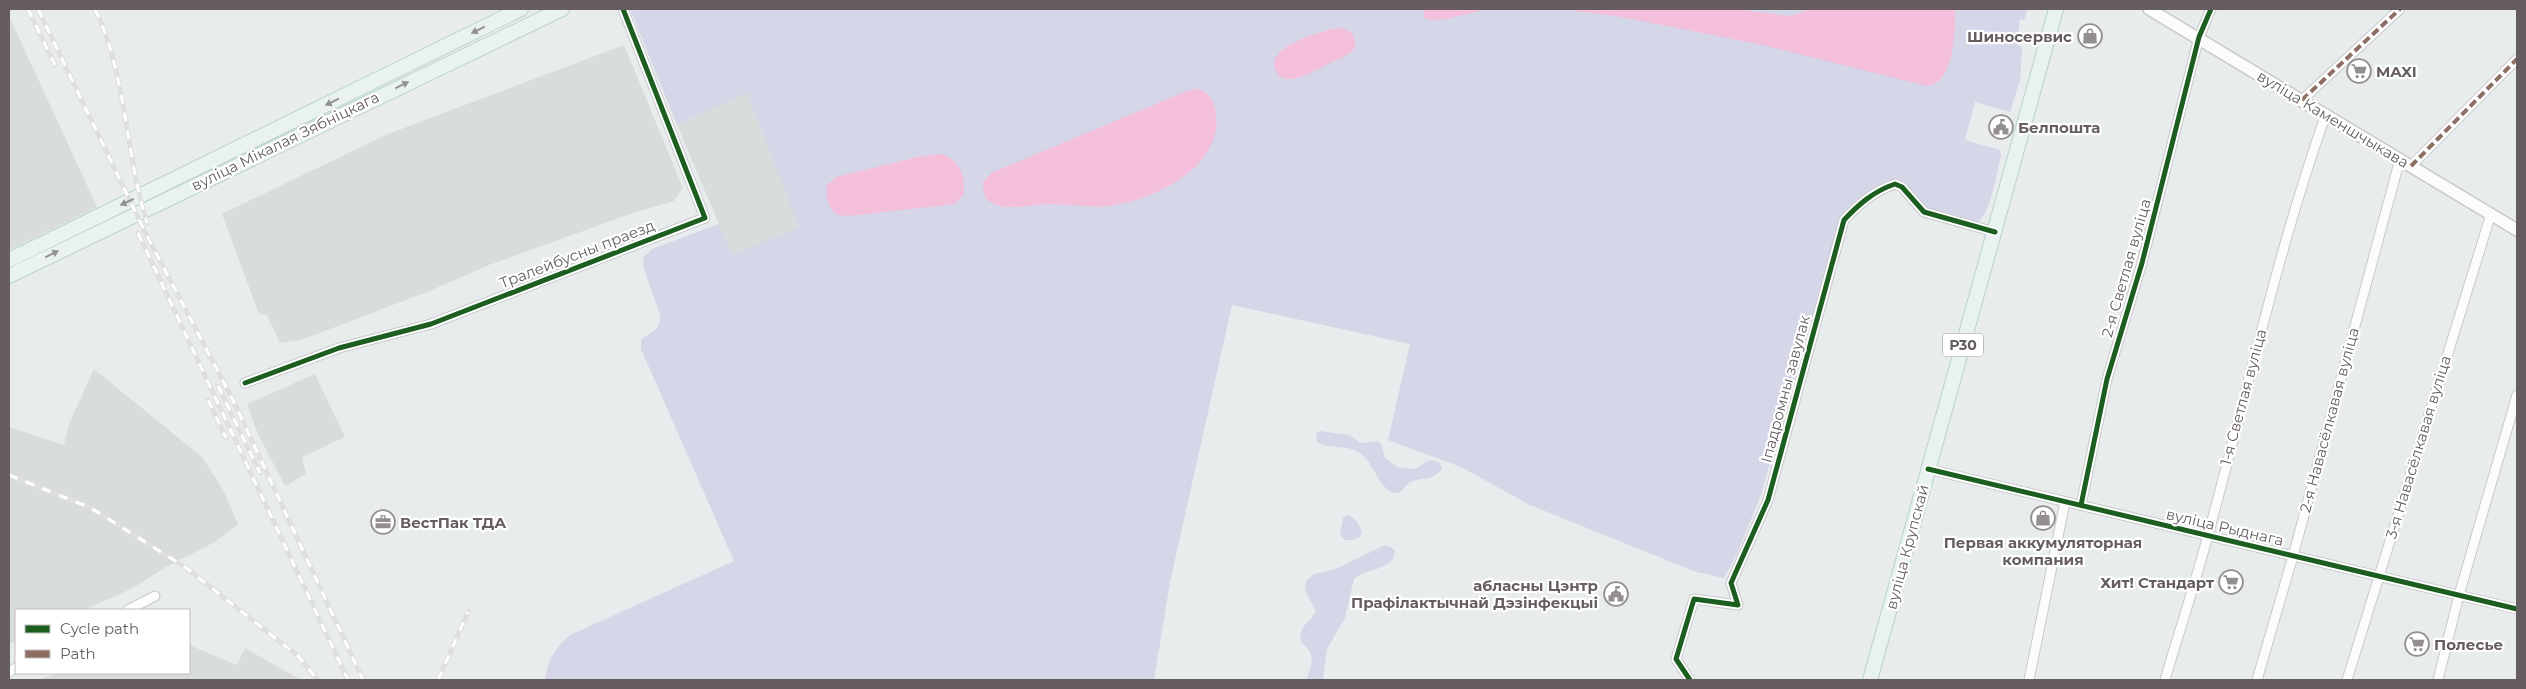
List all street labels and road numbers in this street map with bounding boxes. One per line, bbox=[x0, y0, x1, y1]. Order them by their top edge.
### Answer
street label: вуліца Каменшчыкава bbox=[2254, 66, 2412, 172]
street label: вуліца Мікалая Зябніцкага bbox=[188, 87, 382, 195]
street label: 2-я Светлая вуліца bbox=[2097, 197, 2155, 339]
street label: Тралейбусны праезд bbox=[497, 216, 658, 292]
street label: Іпадромны завулак bbox=[1756, 313, 1814, 465]
street label: 2-я Навасёлкавая вуліца bbox=[2295, 326, 2363, 514]
street label: 1-я Светлая вуліца bbox=[2216, 327, 2270, 467]
road number: Р30 bbox=[1943, 334, 1983, 356]
street label: 3-я Навасёлкавая вуліца bbox=[2381, 353, 2455, 541]
street label: вуліца Крупскай bbox=[1881, 482, 1933, 612]
street label: вуліца Рыднага bbox=[2164, 504, 2286, 550]

